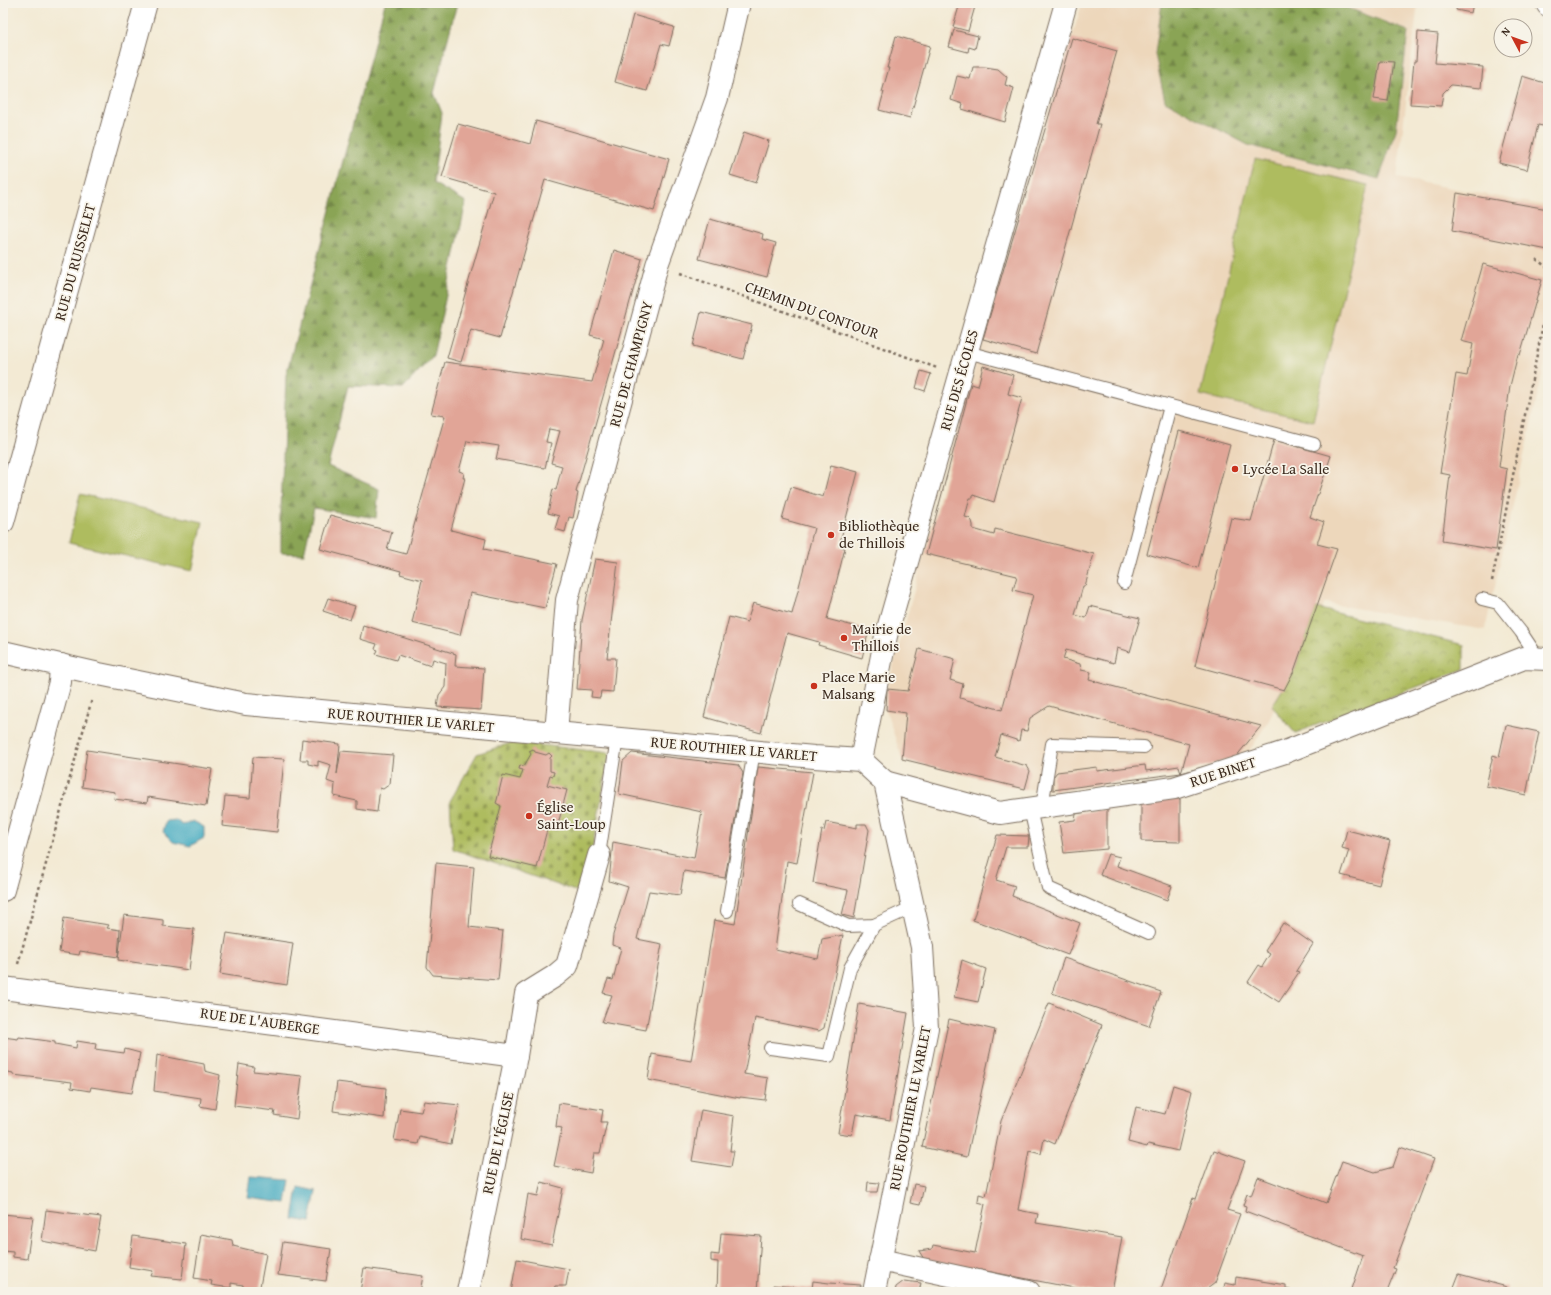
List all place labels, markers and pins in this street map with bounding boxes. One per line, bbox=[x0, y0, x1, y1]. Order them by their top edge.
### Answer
place label: Lycée La Salle bbox=[1243, 458, 1329, 479]
marker: Lycée La Salle bbox=[1230, 464, 1240, 474]
place label: Bibliothèque de Thillois bbox=[839, 515, 919, 553]
marker: Bibliothèque de Thillois bbox=[826, 530, 836, 540]
place label: Mairie de Thillois bbox=[852, 618, 911, 656]
marker: Mairie de Thillois bbox=[839, 633, 849, 643]
place label: Place Marie Malsang bbox=[822, 666, 895, 704]
marker: Place Marie Malsang bbox=[809, 681, 819, 691]
place label: Église Saint-Loup bbox=[537, 796, 606, 834]
marker: Église Saint-Loup bbox=[524, 811, 534, 821]

